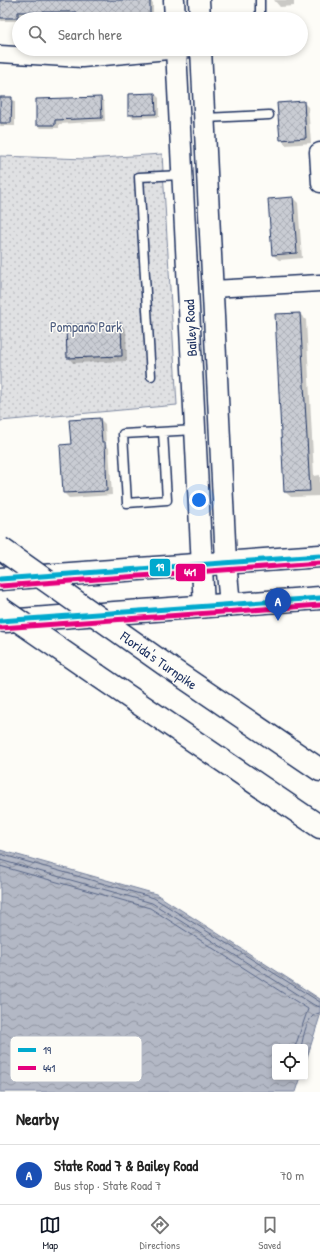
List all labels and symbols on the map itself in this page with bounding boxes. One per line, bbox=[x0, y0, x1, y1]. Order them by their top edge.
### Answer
street label: Bailey Road bbox=[179, 298, 202, 357]
park label: Pompano Park bbox=[50, 317, 122, 337]
your location bbox=[189, 490, 209, 510]
line badge: 19 bbox=[149, 558, 171, 577]
text: 19 bbox=[156, 560, 164, 574]
line badge: 441 bbox=[175, 563, 206, 582]
text: 441 bbox=[184, 565, 196, 579]
pin: A bbox=[265, 588, 291, 621]
street label: Florida's Turnpike bbox=[116, 626, 201, 694]
legend bbox=[10, 1036, 142, 1082]
text: 19 bbox=[43, 1043, 51, 1057]
text: 441 bbox=[43, 1061, 55, 1075]

